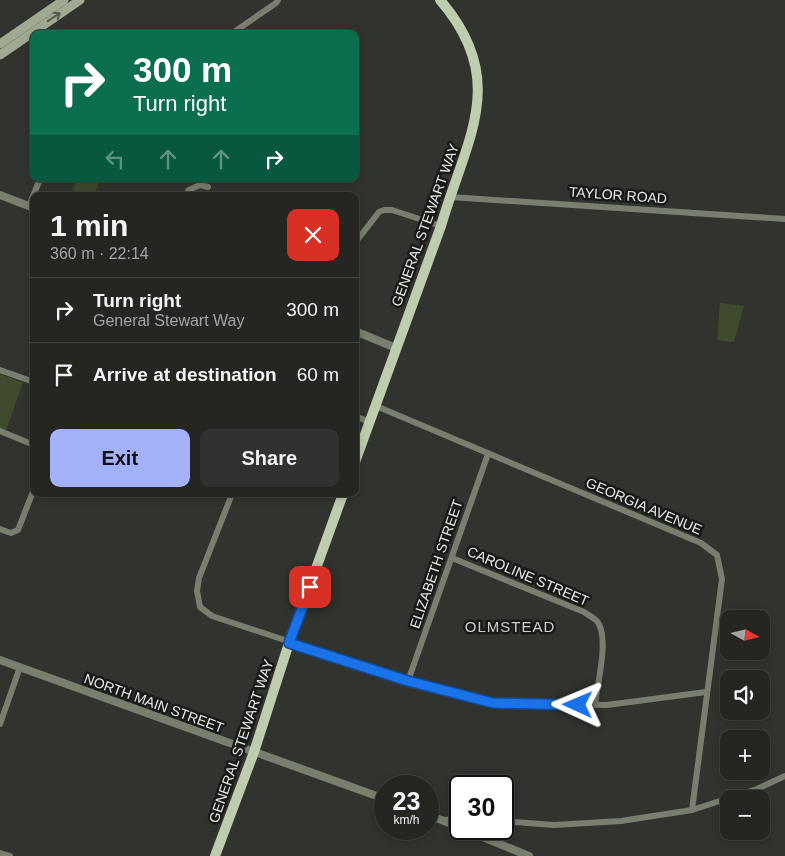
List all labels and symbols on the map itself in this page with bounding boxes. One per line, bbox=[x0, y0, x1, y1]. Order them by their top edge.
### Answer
one-way arrow bbox=[47, 12, 61, 22]
street label: GENERAL STEWART WAY bbox=[388, 141, 462, 309]
street label: TAYLOR ROAD bbox=[568, 184, 668, 206]
street label: GEORGIA AVENUE bbox=[584, 474, 704, 538]
street label: ELIZABETH STREET bbox=[406, 497, 466, 631]
street label: CAROLINE STREET bbox=[465, 543, 592, 609]
pin bbox=[289, 566, 331, 608]
north arrow bbox=[720, 610, 770, 660]
district label: OLMSTEAD bbox=[465, 618, 555, 635]
street label: GENERAL STEWART WAY bbox=[205, 656, 277, 825]
street label: NORTH MAIN STREET bbox=[82, 670, 226, 736]
position arrow bbox=[551, 678, 603, 730]
speed limit sign: 30 bbox=[449, 775, 514, 840]

